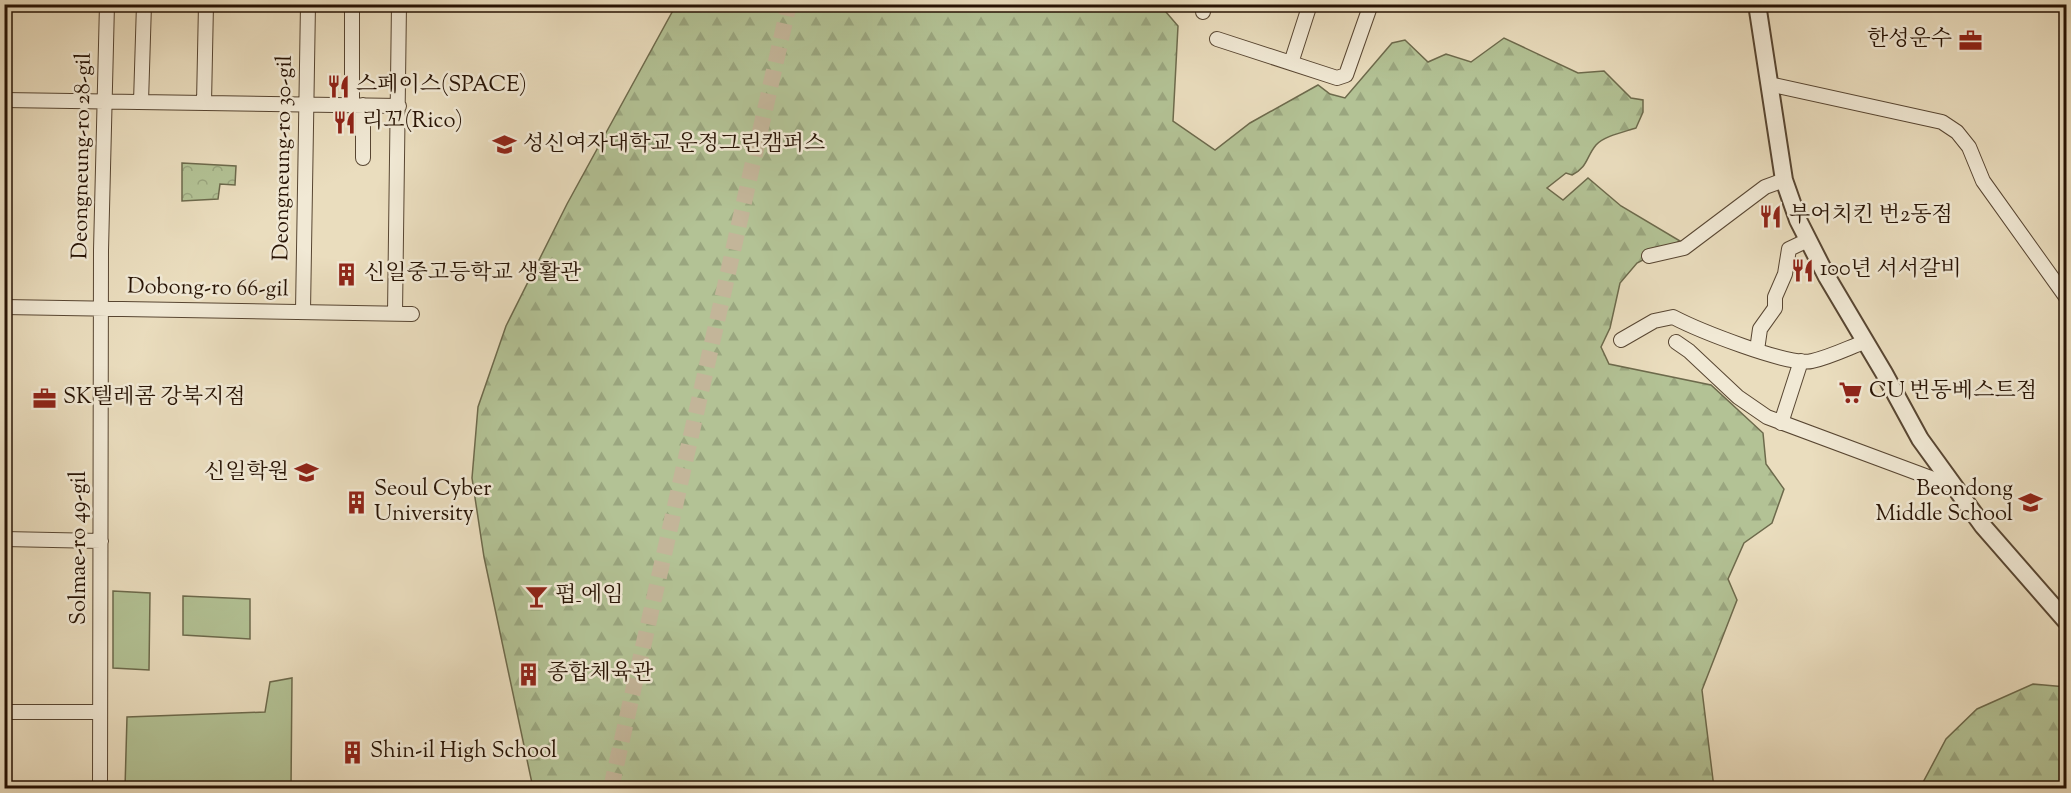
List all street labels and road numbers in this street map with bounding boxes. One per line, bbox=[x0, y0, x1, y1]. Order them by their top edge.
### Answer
street label: Deongneung-ro 28-gil bbox=[65, 52, 101, 260]
street label: Deongneung-ro 30-gil bbox=[266, 55, 302, 261]
street label: Dobong-ro 66-gil bbox=[127, 272, 289, 306]
street label: Solmae-ro 49-gil bbox=[64, 471, 96, 625]

